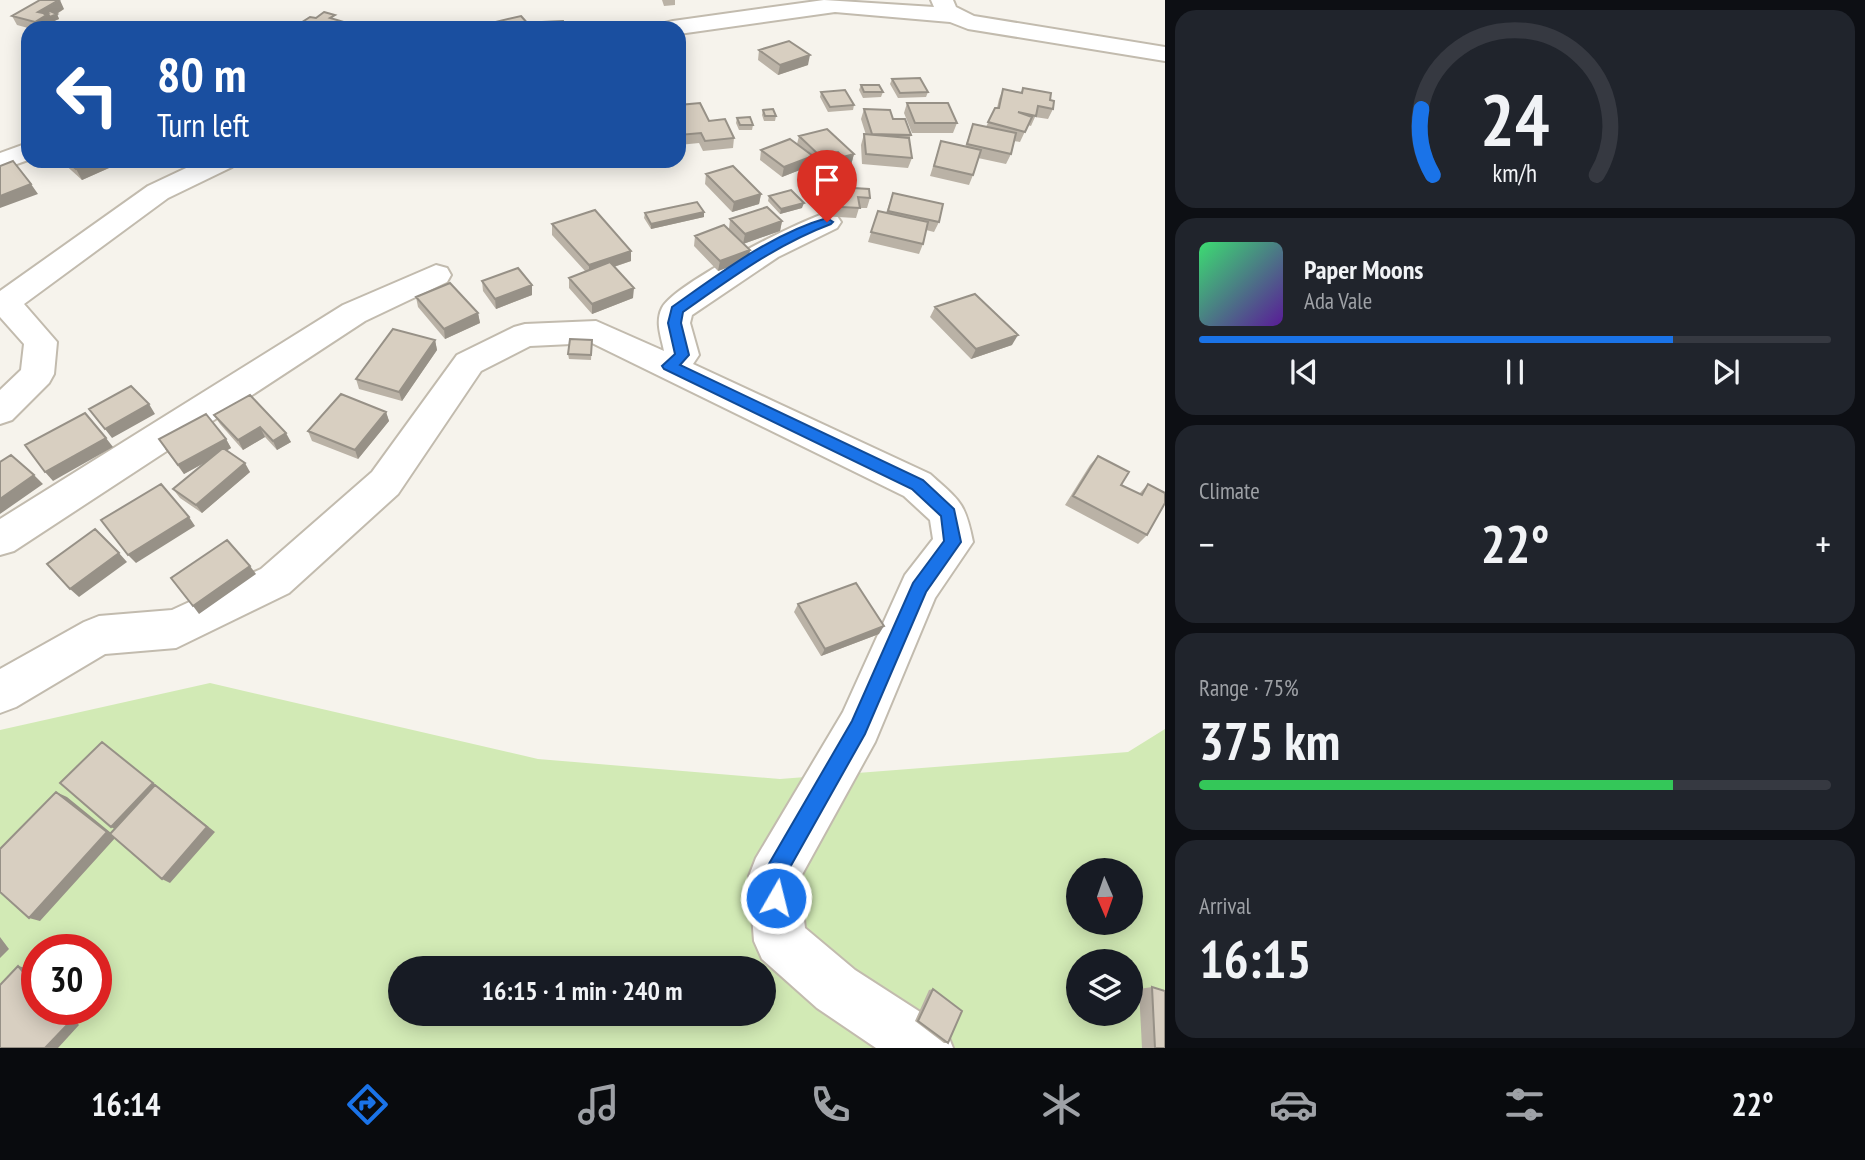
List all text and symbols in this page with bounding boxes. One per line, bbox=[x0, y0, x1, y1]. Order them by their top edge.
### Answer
text: 80 m bbox=[157, 42, 246, 106]
icon: left bbox=[42, 49, 133, 140]
text: 24 bbox=[1480, 71, 1550, 165]
text: Turn left bbox=[157, 104, 249, 146]
pin bbox=[797, 150, 857, 222]
text: km/h bbox=[1493, 157, 1537, 189]
icon: arrive bbox=[808, 161, 846, 199]
text: Paper Moons bbox=[1304, 253, 1423, 286]
text: Ada Vale bbox=[1304, 286, 1372, 315]
icon: previous bbox=[1285, 353, 1323, 391]
icon: pause bbox=[1496, 353, 1534, 391]
icon: next bbox=[1707, 353, 1745, 391]
text: Climate bbox=[1199, 476, 1260, 505]
text: 22° bbox=[1481, 510, 1549, 577]
text: − bbox=[1199, 519, 1215, 568]
text: + bbox=[1815, 519, 1831, 568]
text: Range · 75% bbox=[1199, 673, 1299, 702]
text: 375 km bbox=[1199, 707, 1340, 774]
north arrow bbox=[1066, 858, 1143, 934]
map controls bbox=[1066, 858, 1143, 1026]
position arrow bbox=[739, 861, 813, 935]
text: Arrival bbox=[1199, 891, 1251, 920]
text: 16:15 bbox=[1199, 925, 1311, 992]
speed limit sign: 30 bbox=[21, 934, 112, 1025]
button: layers bbox=[1066, 949, 1143, 1026]
text: 16:15 · 1 min · 240 m bbox=[482, 974, 682, 1007]
icon: directions bbox=[343, 1080, 392, 1129]
icon: music bbox=[574, 1080, 623, 1129]
icon: phone bbox=[806, 1080, 855, 1129]
icon: climate bbox=[1037, 1080, 1086, 1129]
icon: car bbox=[1269, 1080, 1318, 1129]
icon: filters bbox=[1500, 1080, 1549, 1129]
text: 16:14 bbox=[91, 1083, 160, 1125]
text: 22° bbox=[1732, 1083, 1774, 1125]

